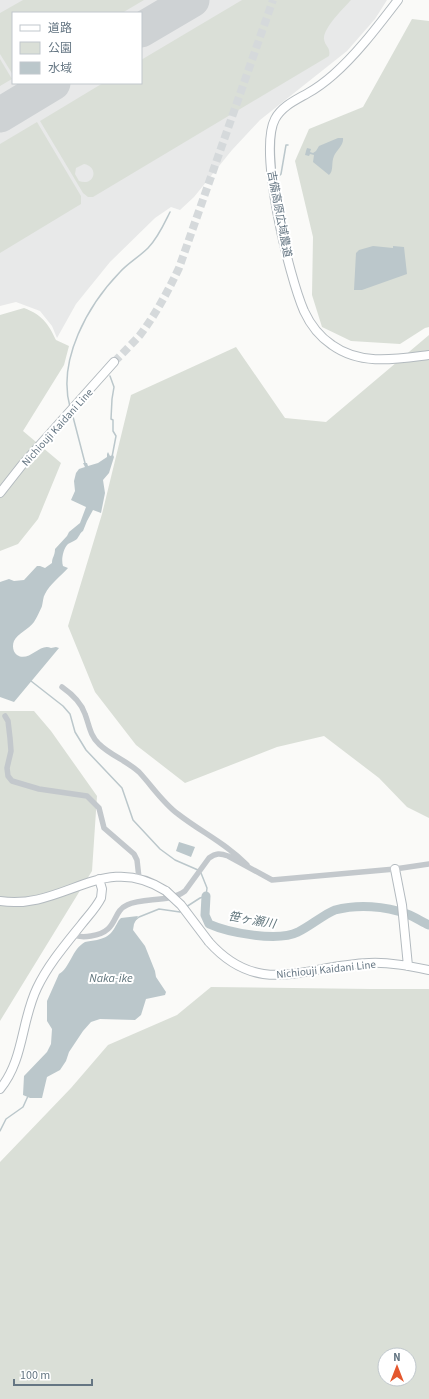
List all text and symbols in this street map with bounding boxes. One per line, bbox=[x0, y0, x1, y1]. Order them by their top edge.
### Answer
legend bbox=[12, 12, 142, 84]
text: 道路 bbox=[48, 20, 72, 37]
text: 公園 bbox=[48, 40, 72, 57]
text: 水域 bbox=[48, 60, 72, 77]
street label: 吉備高原広域農道 bbox=[264, 169, 295, 259]
street label: Nichiouji Kaidani Line bbox=[18, 385, 97, 469]
water label: 笹ヶ瀬川 bbox=[227, 908, 279, 933]
street label: Nichiouji Kaidani Line bbox=[276, 957, 377, 982]
water label: Naka-ike bbox=[89, 970, 133, 987]
north arrow bbox=[377, 1347, 417, 1387]
text: N bbox=[393, 1350, 401, 1365]
scale bar bbox=[14, 1361, 92, 1387]
text: 100 m bbox=[20, 1367, 50, 1384]

